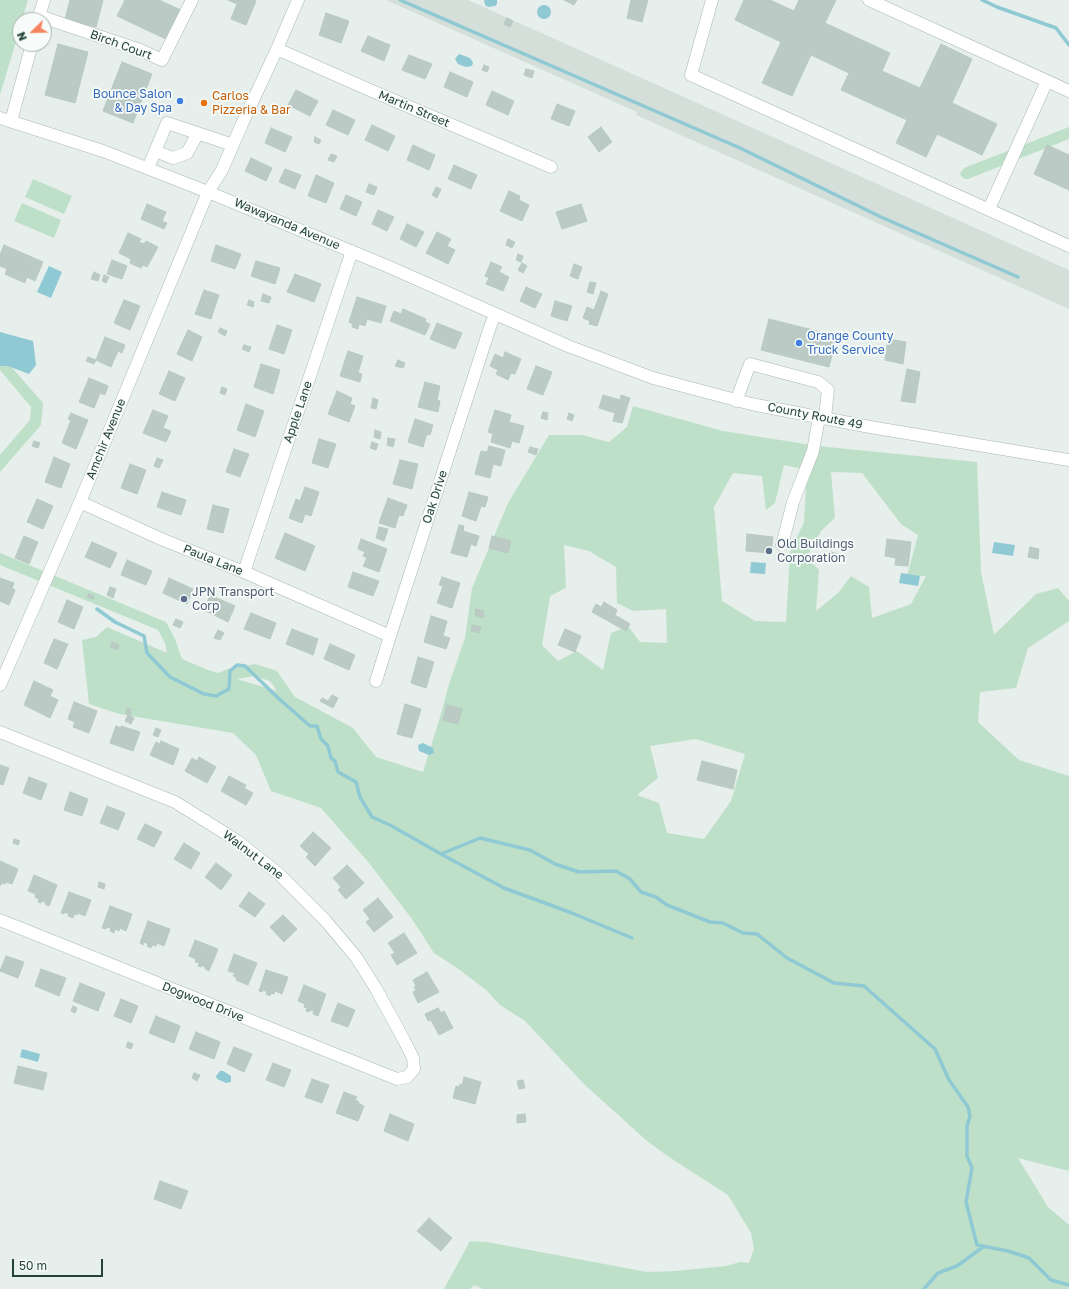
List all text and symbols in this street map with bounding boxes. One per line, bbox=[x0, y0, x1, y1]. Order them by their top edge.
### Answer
north arrow bbox=[12, 12, 52, 52]
street label: Birch Court bbox=[88, 27, 154, 63]
text: N bbox=[14, 30, 29, 43]
place label: Bounce Salon & Day Spa bbox=[93, 87, 172, 115]
street label: Martin Street bbox=[376, 88, 452, 130]
place label: Carlos Pizzeria & Bar bbox=[212, 89, 291, 117]
marker: Bounce Salon & Day Spa bbox=[175, 96, 185, 106]
marker: Carlos Pizzeria & Bar bbox=[199, 98, 209, 108]
street label: Wawayanda Avenue bbox=[232, 195, 342, 253]
place label: Orange County Truck Service bbox=[807, 329, 894, 357]
marker: Orange County Truck Service bbox=[794, 338, 804, 348]
street label: Apple Lane bbox=[281, 379, 315, 445]
street label: Amchir Avenue bbox=[83, 397, 129, 481]
street label: County Route 49 bbox=[766, 400, 864, 432]
street label: Oak Drive bbox=[420, 469, 450, 525]
place label: Old Buildings Corporation bbox=[777, 537, 854, 565]
street label: Paula Lane bbox=[181, 541, 245, 579]
marker: Old Buildings Corporation bbox=[764, 546, 774, 556]
place label: JPN Transport Corp bbox=[192, 585, 274, 613]
marker: JPN Transport Corp bbox=[179, 594, 189, 604]
street label: Walnut Lane bbox=[220, 828, 286, 882]
street label: Dogwood Drive bbox=[160, 979, 246, 1025]
scale bar bbox=[14, 1251, 105, 1277]
text: 50 m bbox=[19, 1258, 47, 1273]

